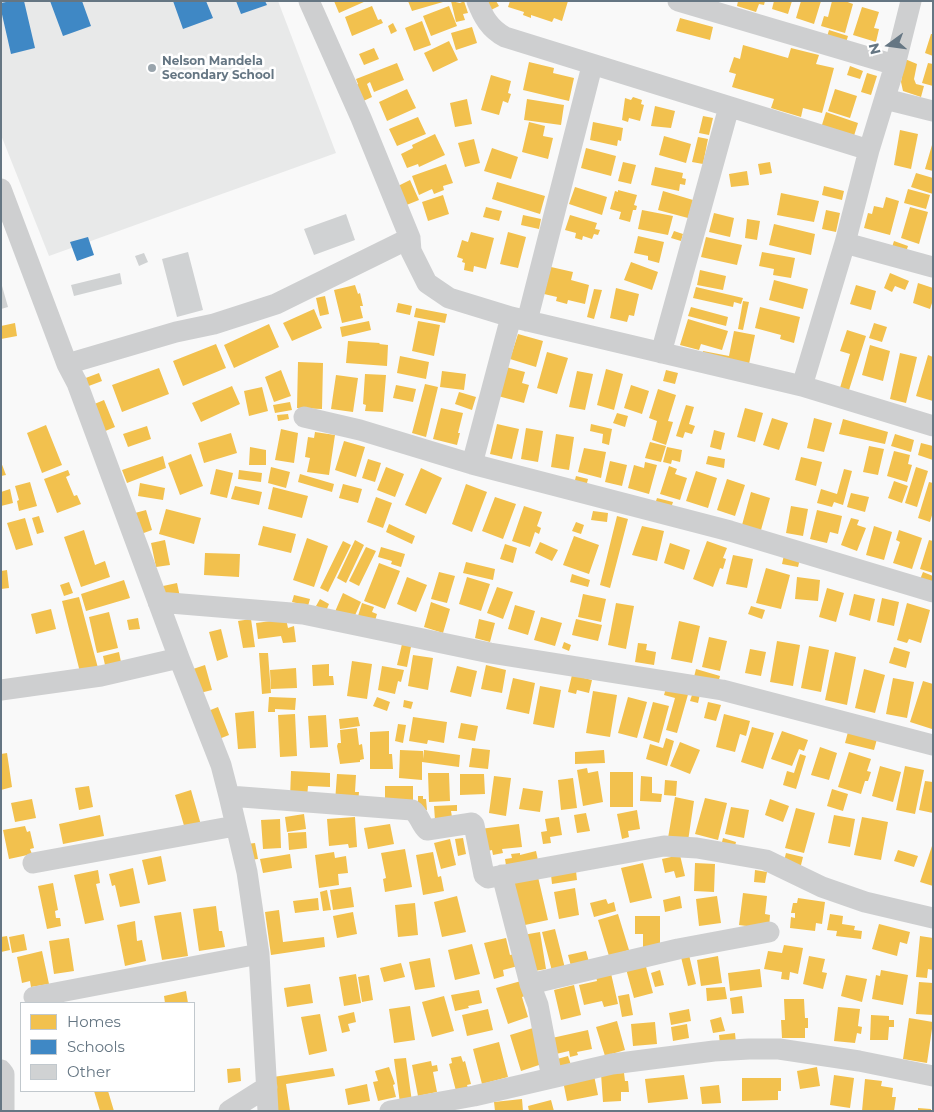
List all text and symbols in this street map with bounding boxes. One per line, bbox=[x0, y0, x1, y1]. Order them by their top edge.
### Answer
north arrow bbox=[864, 20, 914, 70]
text: N bbox=[864, 41, 885, 56]
place label: Nelson Mandela Secondary School bbox=[162, 54, 274, 82]
marker: Nelson Mandela Secondary School bbox=[146, 62, 158, 74]
legend bbox=[20, 1002, 195, 1092]
text: Homes bbox=[67, 1012, 121, 1031]
text: Schools bbox=[67, 1037, 125, 1056]
text: Other bbox=[67, 1062, 111, 1081]

